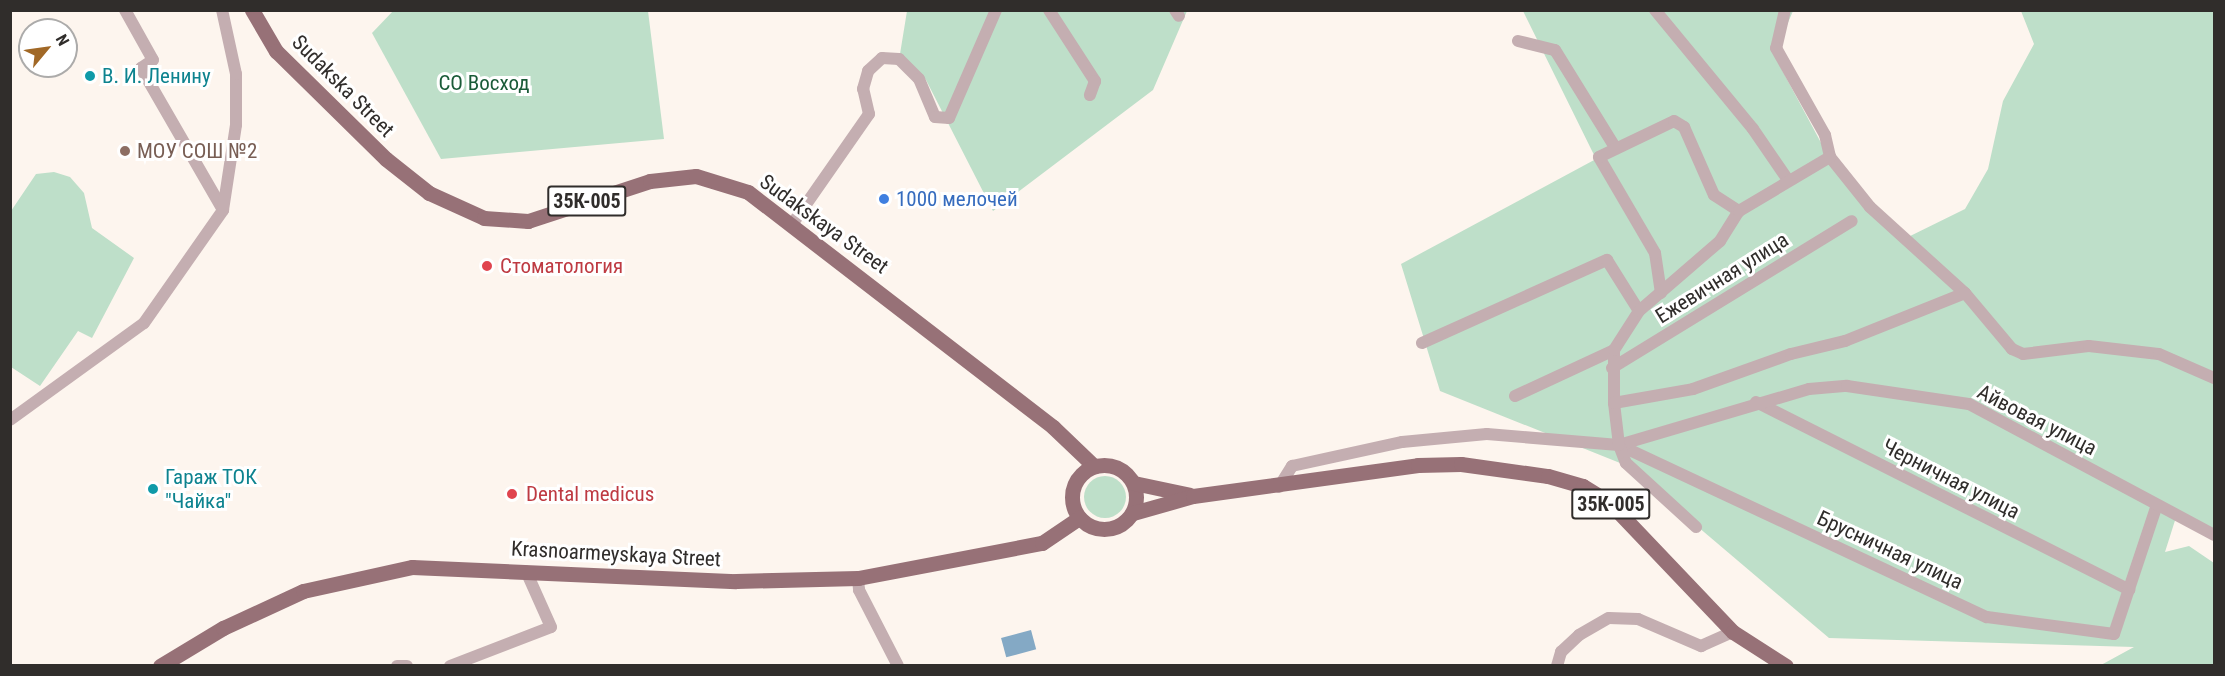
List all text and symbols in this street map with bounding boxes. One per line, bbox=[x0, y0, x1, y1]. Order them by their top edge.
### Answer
north arrow bbox=[18, 18, 78, 78]
street label: Sudakska Street bbox=[287, 30, 399, 142]
text: N bbox=[52, 31, 73, 49]
place label: В. И. Ленину bbox=[102, 63, 211, 89]
marker: В. И. Ленину bbox=[83, 69, 97, 83]
park label: СО Восход bbox=[438, 70, 530, 96]
place label: МОУ СОШ №2 bbox=[137, 138, 257, 164]
marker: МОУ СОШ №2 bbox=[118, 144, 132, 158]
street label: Sudakskaya Street bbox=[755, 169, 893, 279]
road number: 35К-005 bbox=[546, 184, 628, 218]
place label: 1000 мелочей bbox=[896, 186, 1018, 212]
marker: 1000 мелочей bbox=[877, 192, 891, 206]
street label: Ежевичная улица bbox=[1651, 227, 1793, 329]
place label: Стоматология bbox=[500, 253, 623, 279]
marker: Стоматология bbox=[478, 257, 496, 275]
street label: Айвовая улица bbox=[1973, 379, 2101, 461]
street label: Черничная улица bbox=[1878, 434, 2024, 524]
place label: Гараж ТОК "Чайка" bbox=[165, 464, 257, 514]
place label: Dental medicus bbox=[526, 481, 654, 507]
marker: Гараж ТОК "Чайка" bbox=[146, 482, 160, 496]
marker: Dental medicus bbox=[503, 485, 521, 503]
road number: 35К-005 bbox=[1570, 487, 1652, 521]
street label: Брусничная улица bbox=[1813, 505, 1967, 595]
street label: Krasnoarmeyskaya Street bbox=[510, 536, 722, 572]

